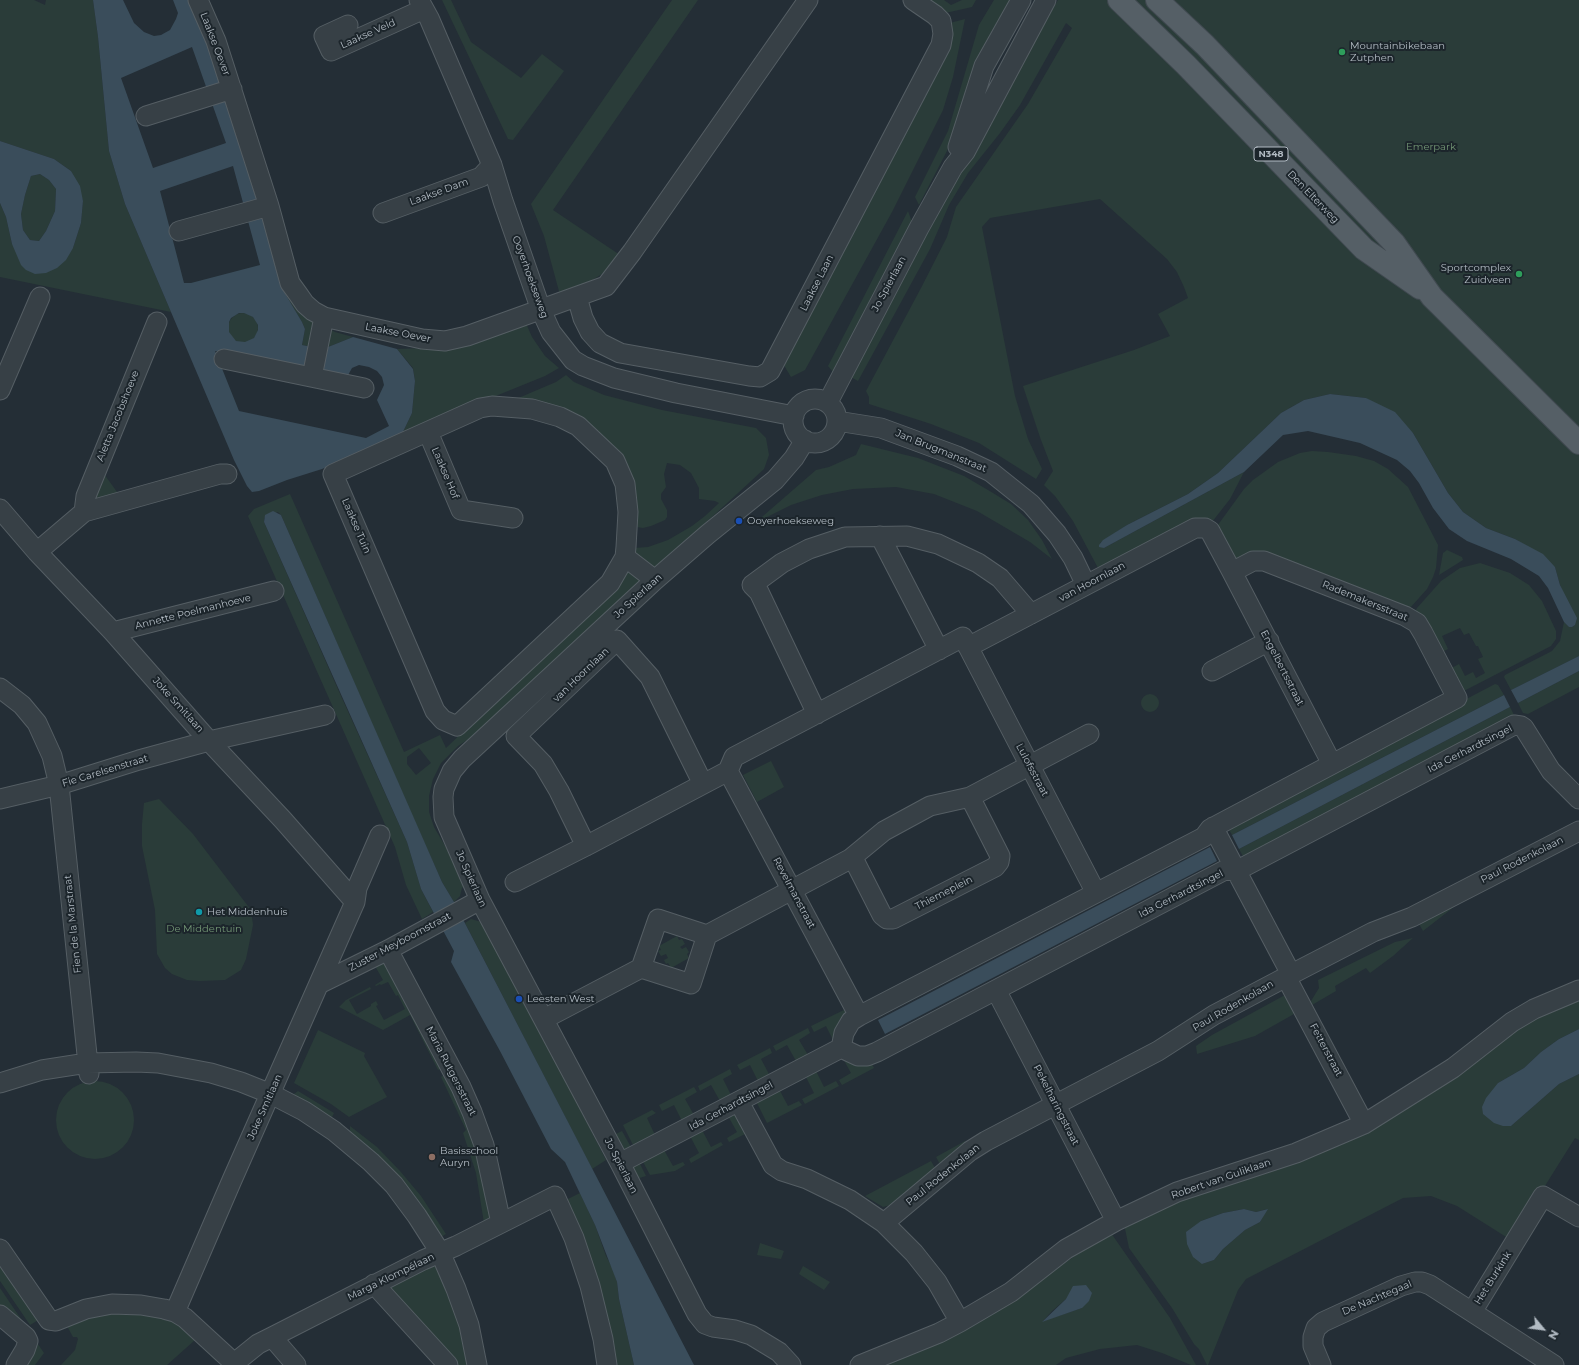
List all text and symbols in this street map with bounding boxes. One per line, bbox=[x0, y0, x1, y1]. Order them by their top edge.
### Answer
street label: Laakse Oever bbox=[197, 11, 233, 77]
street label: Laakse Veld bbox=[339, 17, 397, 51]
place label: Mountainbikebaan Zutphen bbox=[1350, 40, 1445, 64]
marker: Mountainbikebaan Zutphen bbox=[1337, 47, 1347, 57]
park label: Emerpark bbox=[1406, 141, 1456, 153]
road number: N348 bbox=[1254, 147, 1288, 161]
street label: Den Elterweg bbox=[1285, 168, 1341, 226]
street label: Laakse Dam bbox=[408, 176, 470, 208]
street label: Ooyerhoekseweg bbox=[509, 234, 551, 320]
street label: Laakse Laan bbox=[798, 253, 836, 313]
street label: Jo Spierlaan bbox=[869, 254, 909, 314]
place label: Sportcomplex Zuidveen bbox=[1441, 262, 1511, 286]
marker: Sportcomplex Zuidveen bbox=[1514, 269, 1524, 279]
street label: Laakse Oever bbox=[364, 321, 432, 345]
street label: Aletta Jacobshoeve bbox=[94, 369, 142, 463]
street label: Jan Brugmanstraat bbox=[894, 427, 988, 475]
street label: Laakse Hof bbox=[429, 445, 461, 501]
street label: Laakse Tuin bbox=[339, 497, 373, 555]
place label: Ooyerhoekseweg bbox=[747, 515, 834, 527]
marker: Ooyerhoekseweg bbox=[734, 516, 744, 526]
street label: van Hoornlaan bbox=[1057, 560, 1127, 604]
street label: Jo Spierlaan bbox=[611, 571, 665, 621]
street label: Rademakersstraat bbox=[1320, 578, 1410, 624]
street label: Annette Poelmanhoeve bbox=[134, 592, 252, 632]
street label: Engelbertsstraat bbox=[1258, 628, 1306, 708]
street label: van Hoornlaan bbox=[551, 645, 611, 705]
street label: Joke Smitlaan bbox=[150, 675, 206, 735]
street label: Ida Gerhardtsingel bbox=[1426, 722, 1514, 776]
street label: Lulofsstraat bbox=[1013, 742, 1051, 798]
street label: Fie Carelsenstraat bbox=[61, 752, 149, 790]
street label: Paul Rodenkolaan bbox=[1479, 834, 1565, 886]
street label: Jo Spierlaan bbox=[453, 849, 489, 909]
street label: Revelmanstraat bbox=[770, 855, 818, 931]
street label: Ida Gerhardtsingel bbox=[1137, 867, 1225, 921]
street label: Thiemeplein bbox=[913, 873, 975, 913]
street label: Fien de la Marstraat bbox=[62, 874, 84, 974]
place label: Het Middenhuis bbox=[207, 906, 287, 918]
marker: Het Middenhuis bbox=[194, 907, 204, 917]
street label: Zuster Meyboomstraat bbox=[347, 910, 453, 974]
park label: De Middentuin bbox=[166, 923, 242, 935]
street label: Paul Rodenkolaan bbox=[1190, 978, 1276, 1034]
place label: Leesten West bbox=[527, 993, 595, 1005]
marker: Leesten West bbox=[514, 994, 524, 1004]
street label: Fetterstraat bbox=[1307, 1021, 1345, 1079]
street label: Maria Rutgersstraat bbox=[423, 1024, 479, 1118]
street label: Pekelharingstraat bbox=[1030, 1063, 1082, 1147]
street label: Joke Smitlaan bbox=[245, 1072, 285, 1142]
street label: Ida Gerhardtsingel bbox=[687, 1079, 775, 1133]
street label: Jo Spierlaan bbox=[602, 1136, 640, 1196]
street label: Paul Rodenkolaan bbox=[904, 1142, 982, 1208]
place label: Basisschool Auryn bbox=[440, 1145, 498, 1168]
marker: Basisschool Auryn bbox=[427, 1152, 437, 1162]
street label: Robert van Guliklaan bbox=[1170, 1156, 1272, 1202]
street label: Het Burkink bbox=[1472, 1249, 1514, 1307]
street label: Marga Klompélaan bbox=[345, 1251, 437, 1303]
street label: De Nachtegaal bbox=[1340, 1278, 1414, 1318]
north arrow bbox=[1523, 1309, 1563, 1349]
text: N bbox=[1545, 1328, 1562, 1342]

